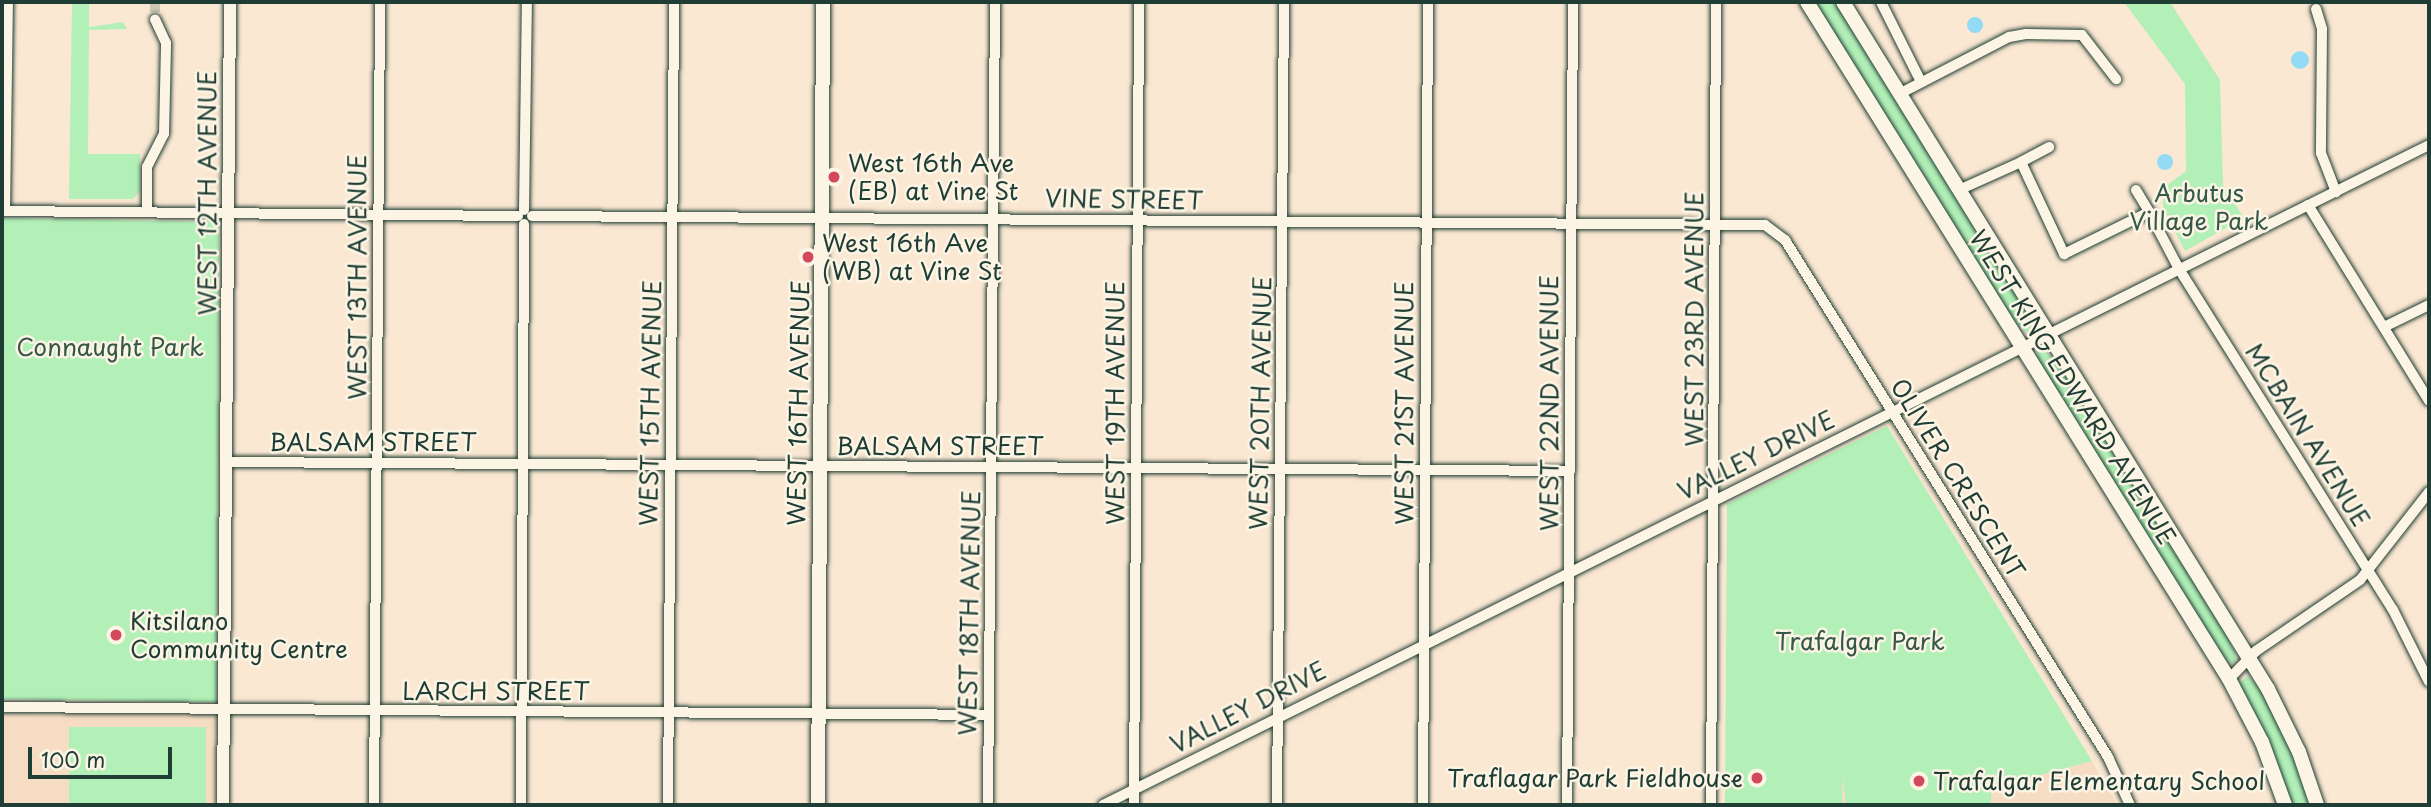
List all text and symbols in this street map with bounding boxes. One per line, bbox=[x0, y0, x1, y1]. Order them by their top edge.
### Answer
street label: WEST 12TH AVENUE bbox=[193, 70, 221, 316]
place label: West 16th Ave (EB) at Vine St bbox=[848, 149, 1020, 205]
street label: WEST 13TH AVENUE bbox=[343, 155, 371, 399]
marker: West 16th Ave (EB) at Vine St bbox=[826, 169, 842, 185]
park label: Arbutus Village Park bbox=[2130, 179, 2268, 235]
street label: VINE STREET bbox=[1044, 183, 1204, 215]
street label: WEST 23RD AVENUE bbox=[1680, 192, 1708, 446]
street label: WEST KING EDWARD AVENUE bbox=[1963, 223, 2183, 551]
place label: West 16th Ave (WB) at Vine St bbox=[822, 229, 1004, 285]
marker: West 16th Ave (WB) at Vine St bbox=[800, 249, 816, 265]
street label: WEST 22ND AVENUE bbox=[1535, 274, 1563, 532]
street label: WEST 20TH AVENUE bbox=[1243, 276, 1277, 530]
street label: WEST 15TH AVENUE bbox=[633, 280, 667, 526]
street label: WEST 16TH AVENUE bbox=[781, 280, 815, 526]
street label: WEST 19TH AVENUE bbox=[1101, 281, 1129, 525]
street label: WEST 21ST AVENUE bbox=[1390, 281, 1418, 525]
park label: Connaught Park bbox=[15, 333, 205, 361]
street label: MCBAIN AVENUE bbox=[2240, 338, 2376, 532]
street label: OLIVER CRESCENT bbox=[1886, 374, 2030, 582]
street label: VALLEY DRIVE bbox=[1672, 404, 1840, 506]
street label: BALSAM STREET bbox=[270, 428, 476, 456]
street label: BALSAM STREET bbox=[837, 432, 1043, 460]
street label: WEST 18TH AVENUE bbox=[952, 491, 986, 735]
place label: Kitsilano Community Centre bbox=[130, 607, 350, 663]
marker: Kitsilano Community Centre bbox=[108, 627, 124, 643]
park label: Trafalgar Park bbox=[1774, 627, 1946, 655]
street label: VALLEY DRIVE bbox=[1165, 655, 1331, 759]
street label: LARCH STREET bbox=[402, 677, 590, 705]
scale bar bbox=[32, 734, 175, 778]
text: 100 m bbox=[41, 743, 105, 775]
place label: Traflagar Park Fieldhouse bbox=[1444, 764, 1743, 792]
place label: Trafalgar Elementary School bbox=[1933, 767, 2267, 795]
marker: Traflagar Park Fieldhouse bbox=[1749, 770, 1765, 786]
marker: Trafalgar Elementary School bbox=[1911, 773, 1927, 789]

